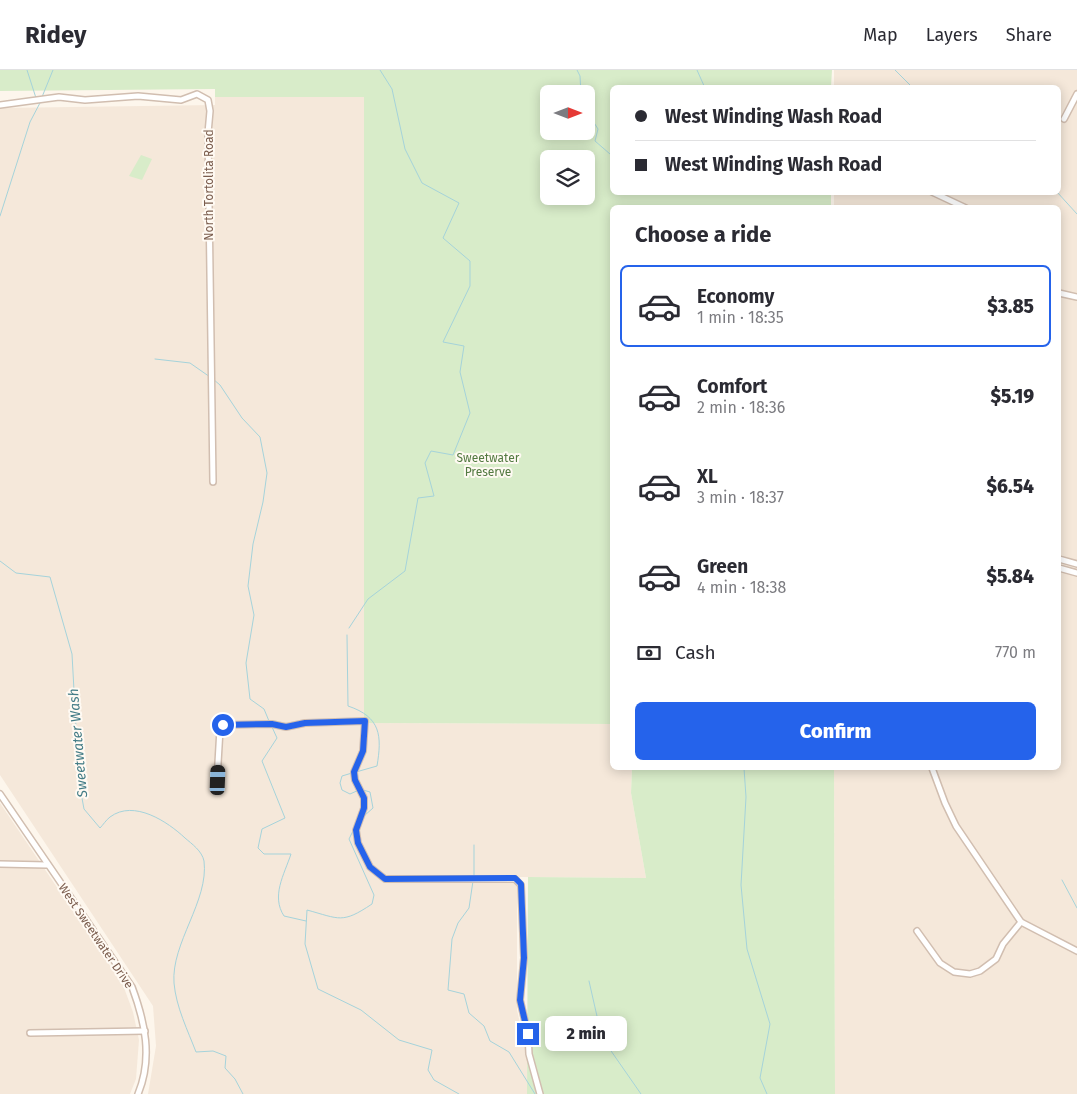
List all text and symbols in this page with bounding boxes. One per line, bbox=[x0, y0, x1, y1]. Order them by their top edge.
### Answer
text: Ridey bbox=[25, 21, 86, 49]
text: Map bbox=[863, 24, 898, 46]
text: Layers bbox=[926, 24, 978, 46]
text: Share bbox=[1006, 24, 1052, 46]
north arrow bbox=[540, 85, 595, 140]
map controls bbox=[540, 85, 595, 205]
text: West Winding Wash Road bbox=[665, 105, 882, 128]
street label: North Tortolita Road bbox=[202, 129, 216, 241]
button: layers bbox=[540, 150, 595, 205]
text: West Winding Wash Road bbox=[665, 153, 882, 176]
text: Choose a ride bbox=[635, 221, 771, 248]
icon: car bbox=[637, 284, 682, 329]
text: Economy bbox=[697, 285, 774, 308]
text: $3.85 bbox=[987, 295, 1034, 318]
text: 1 min · 18:35 bbox=[697, 308, 784, 327]
icon: car bbox=[637, 374, 682, 419]
text: Comfort bbox=[697, 375, 767, 398]
text: $5.19 bbox=[991, 385, 1034, 408]
text: 2 min · 18:36 bbox=[697, 398, 785, 417]
park label: Sweetwater Preserve bbox=[457, 451, 520, 479]
icon: car bbox=[637, 464, 682, 509]
text: XL bbox=[697, 465, 718, 488]
text: $6.54 bbox=[987, 475, 1034, 498]
text: 3 min · 18:37 bbox=[697, 488, 784, 507]
icon: car bbox=[637, 554, 682, 599]
text: Green bbox=[697, 555, 748, 578]
text: $5.84 bbox=[986, 565, 1034, 588]
text: 4 min · 18:38 bbox=[697, 578, 786, 597]
icon: cash bbox=[635, 639, 663, 667]
text: Cash bbox=[675, 641, 716, 664]
text: 770 m bbox=[995, 643, 1036, 662]
water label: Sweetwater Wash bbox=[65, 688, 91, 799]
button: Confirm bbox=[635, 702, 1036, 760]
route start bbox=[212, 714, 234, 736]
car bbox=[209, 765, 226, 795]
street label: West Sweetwater Drive bbox=[56, 881, 136, 991]
callout: 2 min bbox=[546, 1016, 628, 1052]
route end bbox=[517, 1023, 539, 1045]
text: 2 min bbox=[566, 1024, 606, 1043]

